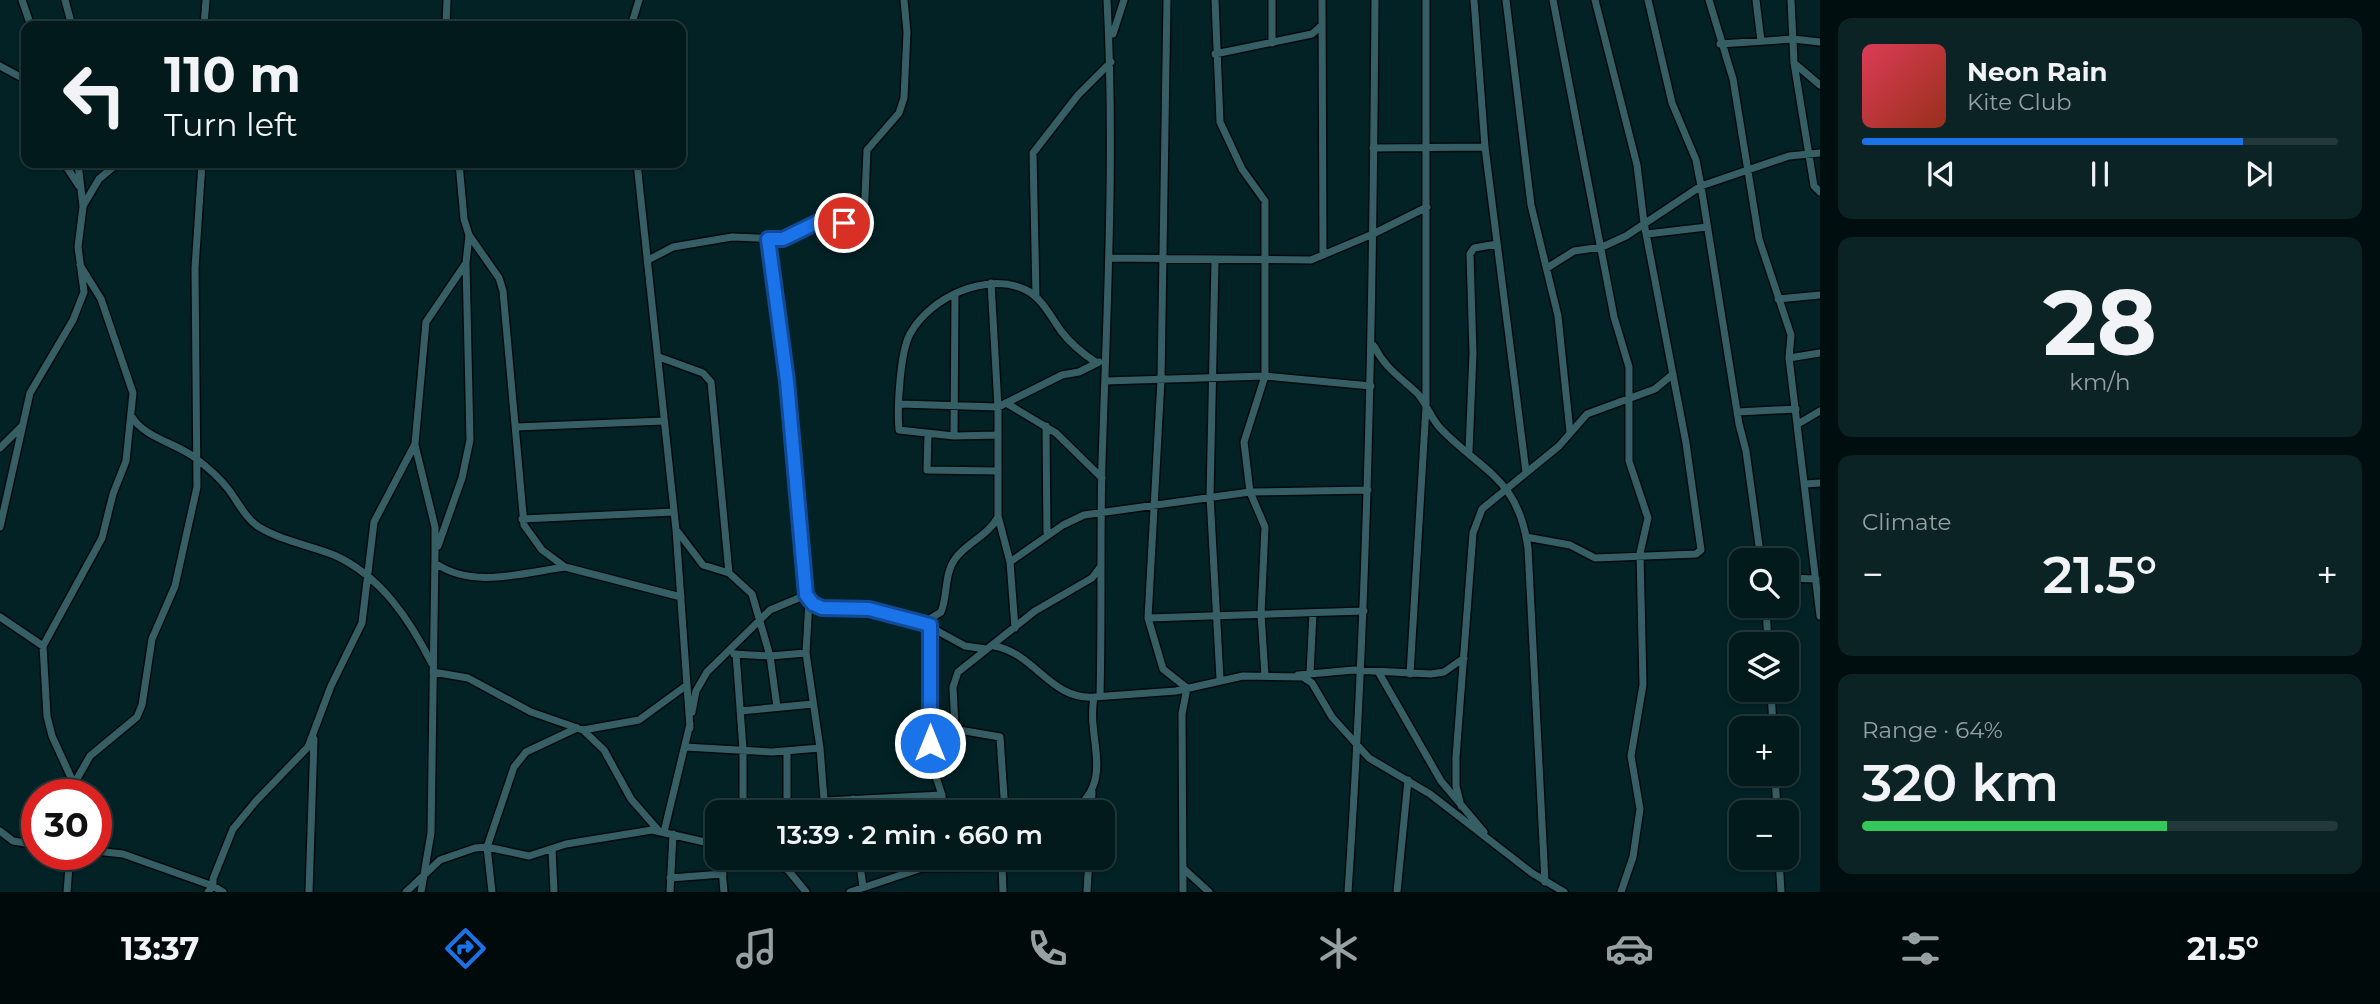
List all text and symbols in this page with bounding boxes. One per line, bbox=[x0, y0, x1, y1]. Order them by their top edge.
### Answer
text: 110 m bbox=[164, 45, 301, 104]
icon: left bbox=[49, 49, 140, 140]
text: Neon Rain bbox=[1967, 56, 2108, 88]
text: Kite Club bbox=[1967, 88, 2072, 116]
text: Turn left bbox=[164, 105, 298, 144]
icon: previous bbox=[1922, 155, 1960, 193]
icon: pause bbox=[2081, 155, 2119, 193]
icon: next bbox=[2240, 155, 2278, 193]
pin bbox=[814, 193, 874, 253]
icon: arrive bbox=[825, 204, 863, 242]
text: 28 bbox=[2043, 267, 2157, 378]
text: km/h bbox=[2069, 368, 2131, 396]
text: Climate bbox=[1862, 508, 1951, 536]
text: 21.5° bbox=[2043, 543, 2157, 606]
map controls bbox=[1729, 548, 1799, 870]
button: search bbox=[1729, 548, 1799, 618]
text: − bbox=[1862, 551, 1884, 598]
text: + bbox=[2316, 551, 2338, 598]
button: layers bbox=[1729, 632, 1799, 702]
position arrow bbox=[893, 706, 967, 780]
button: + bbox=[1729, 716, 1799, 786]
text: Range · 64% bbox=[1862, 716, 2003, 744]
text: 320 km bbox=[1862, 751, 2059, 814]
speed limit sign: 30 bbox=[21, 779, 112, 870]
button: − bbox=[1729, 800, 1799, 870]
text: 13:39 · 2 min · 660 m bbox=[777, 819, 1043, 851]
icon: directions bbox=[441, 924, 490, 973]
icon: music bbox=[732, 924, 781, 973]
icon: phone bbox=[1023, 924, 1072, 973]
icon: climate bbox=[1314, 924, 1363, 973]
icon: car bbox=[1605, 924, 1654, 973]
icon: filters bbox=[1896, 924, 1945, 973]
text: 13:37 bbox=[121, 929, 199, 968]
text: 21.5° bbox=[2187, 929, 2259, 968]

